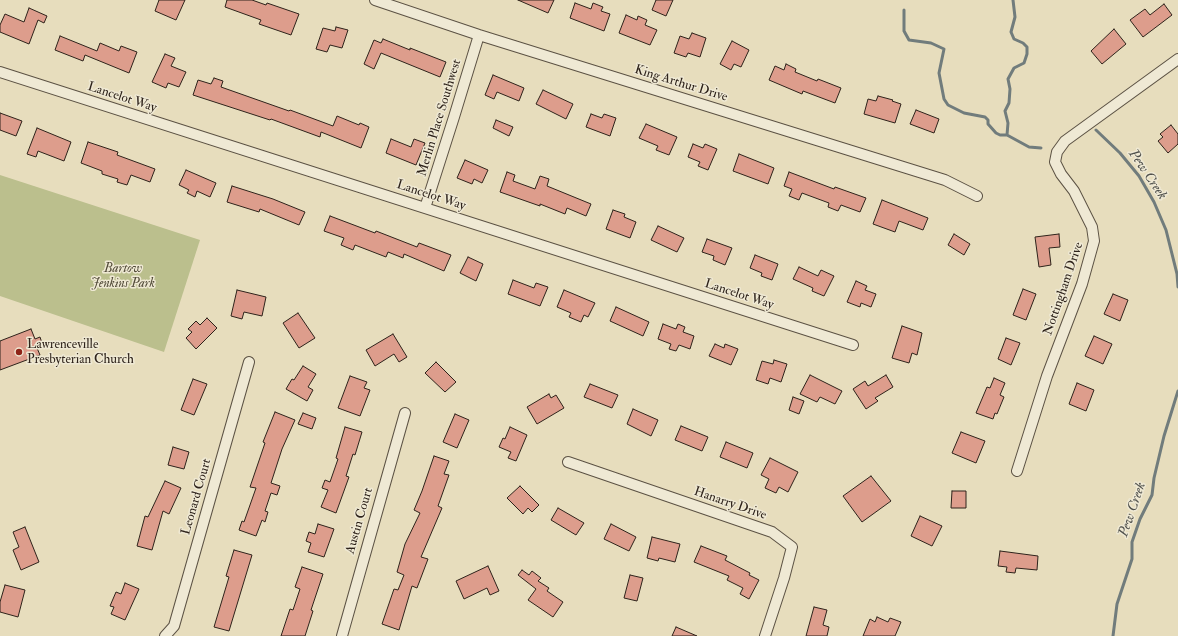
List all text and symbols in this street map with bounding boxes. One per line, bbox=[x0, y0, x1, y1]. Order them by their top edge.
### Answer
street label: Merlin Place Southwest bbox=[415, 58, 465, 178]
street label: King Arthur Drive bbox=[633, 62, 729, 106]
street label: Lancelot Way bbox=[86, 80, 158, 116]
water label: Pew Creek bbox=[1124, 147, 1170, 203]
street label: Lancelot Way bbox=[395, 178, 467, 214]
street label: Nottingham Drive bbox=[1041, 240, 1087, 338]
park label: Bartow Jenkins Park bbox=[91, 261, 155, 292]
street label: Lancelot Way bbox=[703, 277, 775, 313]
place label: Lawrenceville Presbyterian Church bbox=[27, 337, 134, 368]
marker: Lawrenceville Presbyterian Church bbox=[14, 347, 24, 357]
street label: Leonard Court bbox=[179, 457, 215, 537]
water label: Pew Creek bbox=[1116, 480, 1150, 540]
street label: Hanarry Drive bbox=[692, 484, 768, 524]
street label: Austin Court bbox=[343, 486, 377, 556]

